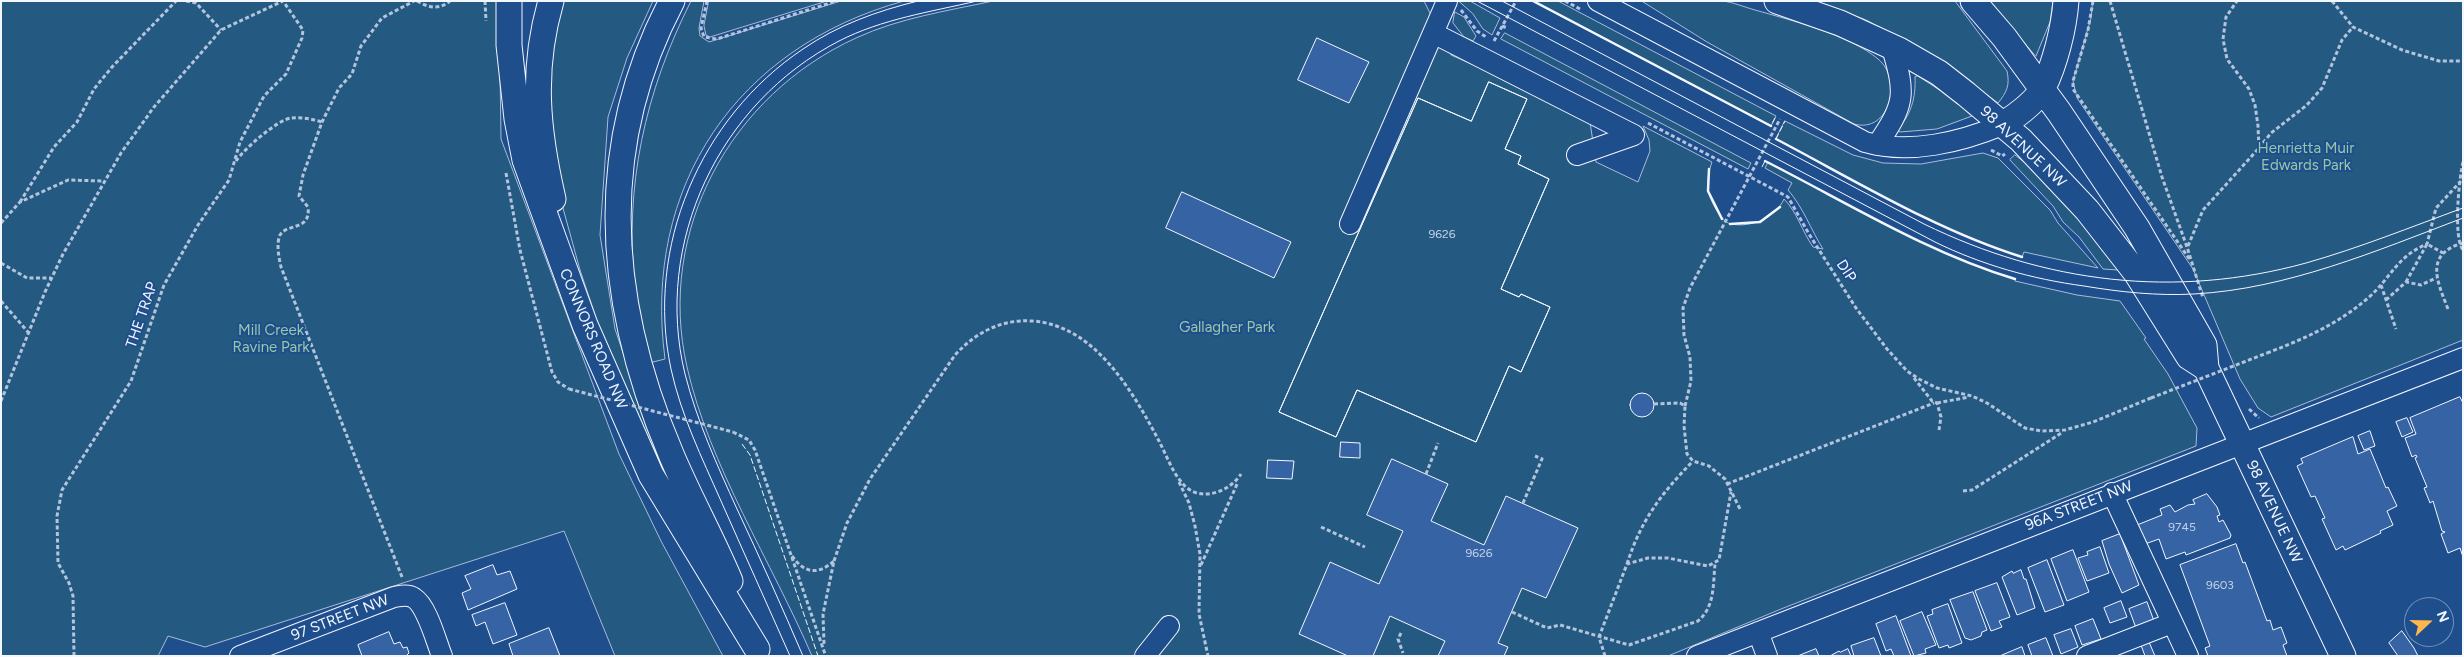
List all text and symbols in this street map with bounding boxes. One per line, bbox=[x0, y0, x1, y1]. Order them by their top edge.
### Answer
street label: 98 AVENUE NW bbox=[1976, 103, 2070, 191]
park label: Henrietta Muir Edwards Park bbox=[2258, 140, 2354, 175]
house number: 9626 bbox=[1428, 227, 1456, 241]
street label: DIP bbox=[1832, 256, 1860, 286]
street label: CONNORS ROAD NW bbox=[555, 266, 631, 412]
street label: THE TRAP bbox=[122, 280, 162, 350]
park label: Gallagher Park bbox=[1179, 319, 1275, 337]
park label: Mill Creek Ravine Park bbox=[232, 322, 310, 357]
street label: 98 AVENUE NW bbox=[2242, 458, 2306, 566]
street label: 96A STREET NW bbox=[2023, 477, 2135, 535]
house number: 9745 bbox=[2168, 520, 2196, 534]
house number: 9626 bbox=[1465, 546, 1493, 560]
house number: 9603 bbox=[2206, 578, 2234, 592]
street label: 97 STREET NW bbox=[289, 591, 391, 645]
north arrow bbox=[2404, 597, 2454, 647]
text: N bbox=[2433, 609, 2452, 625]

